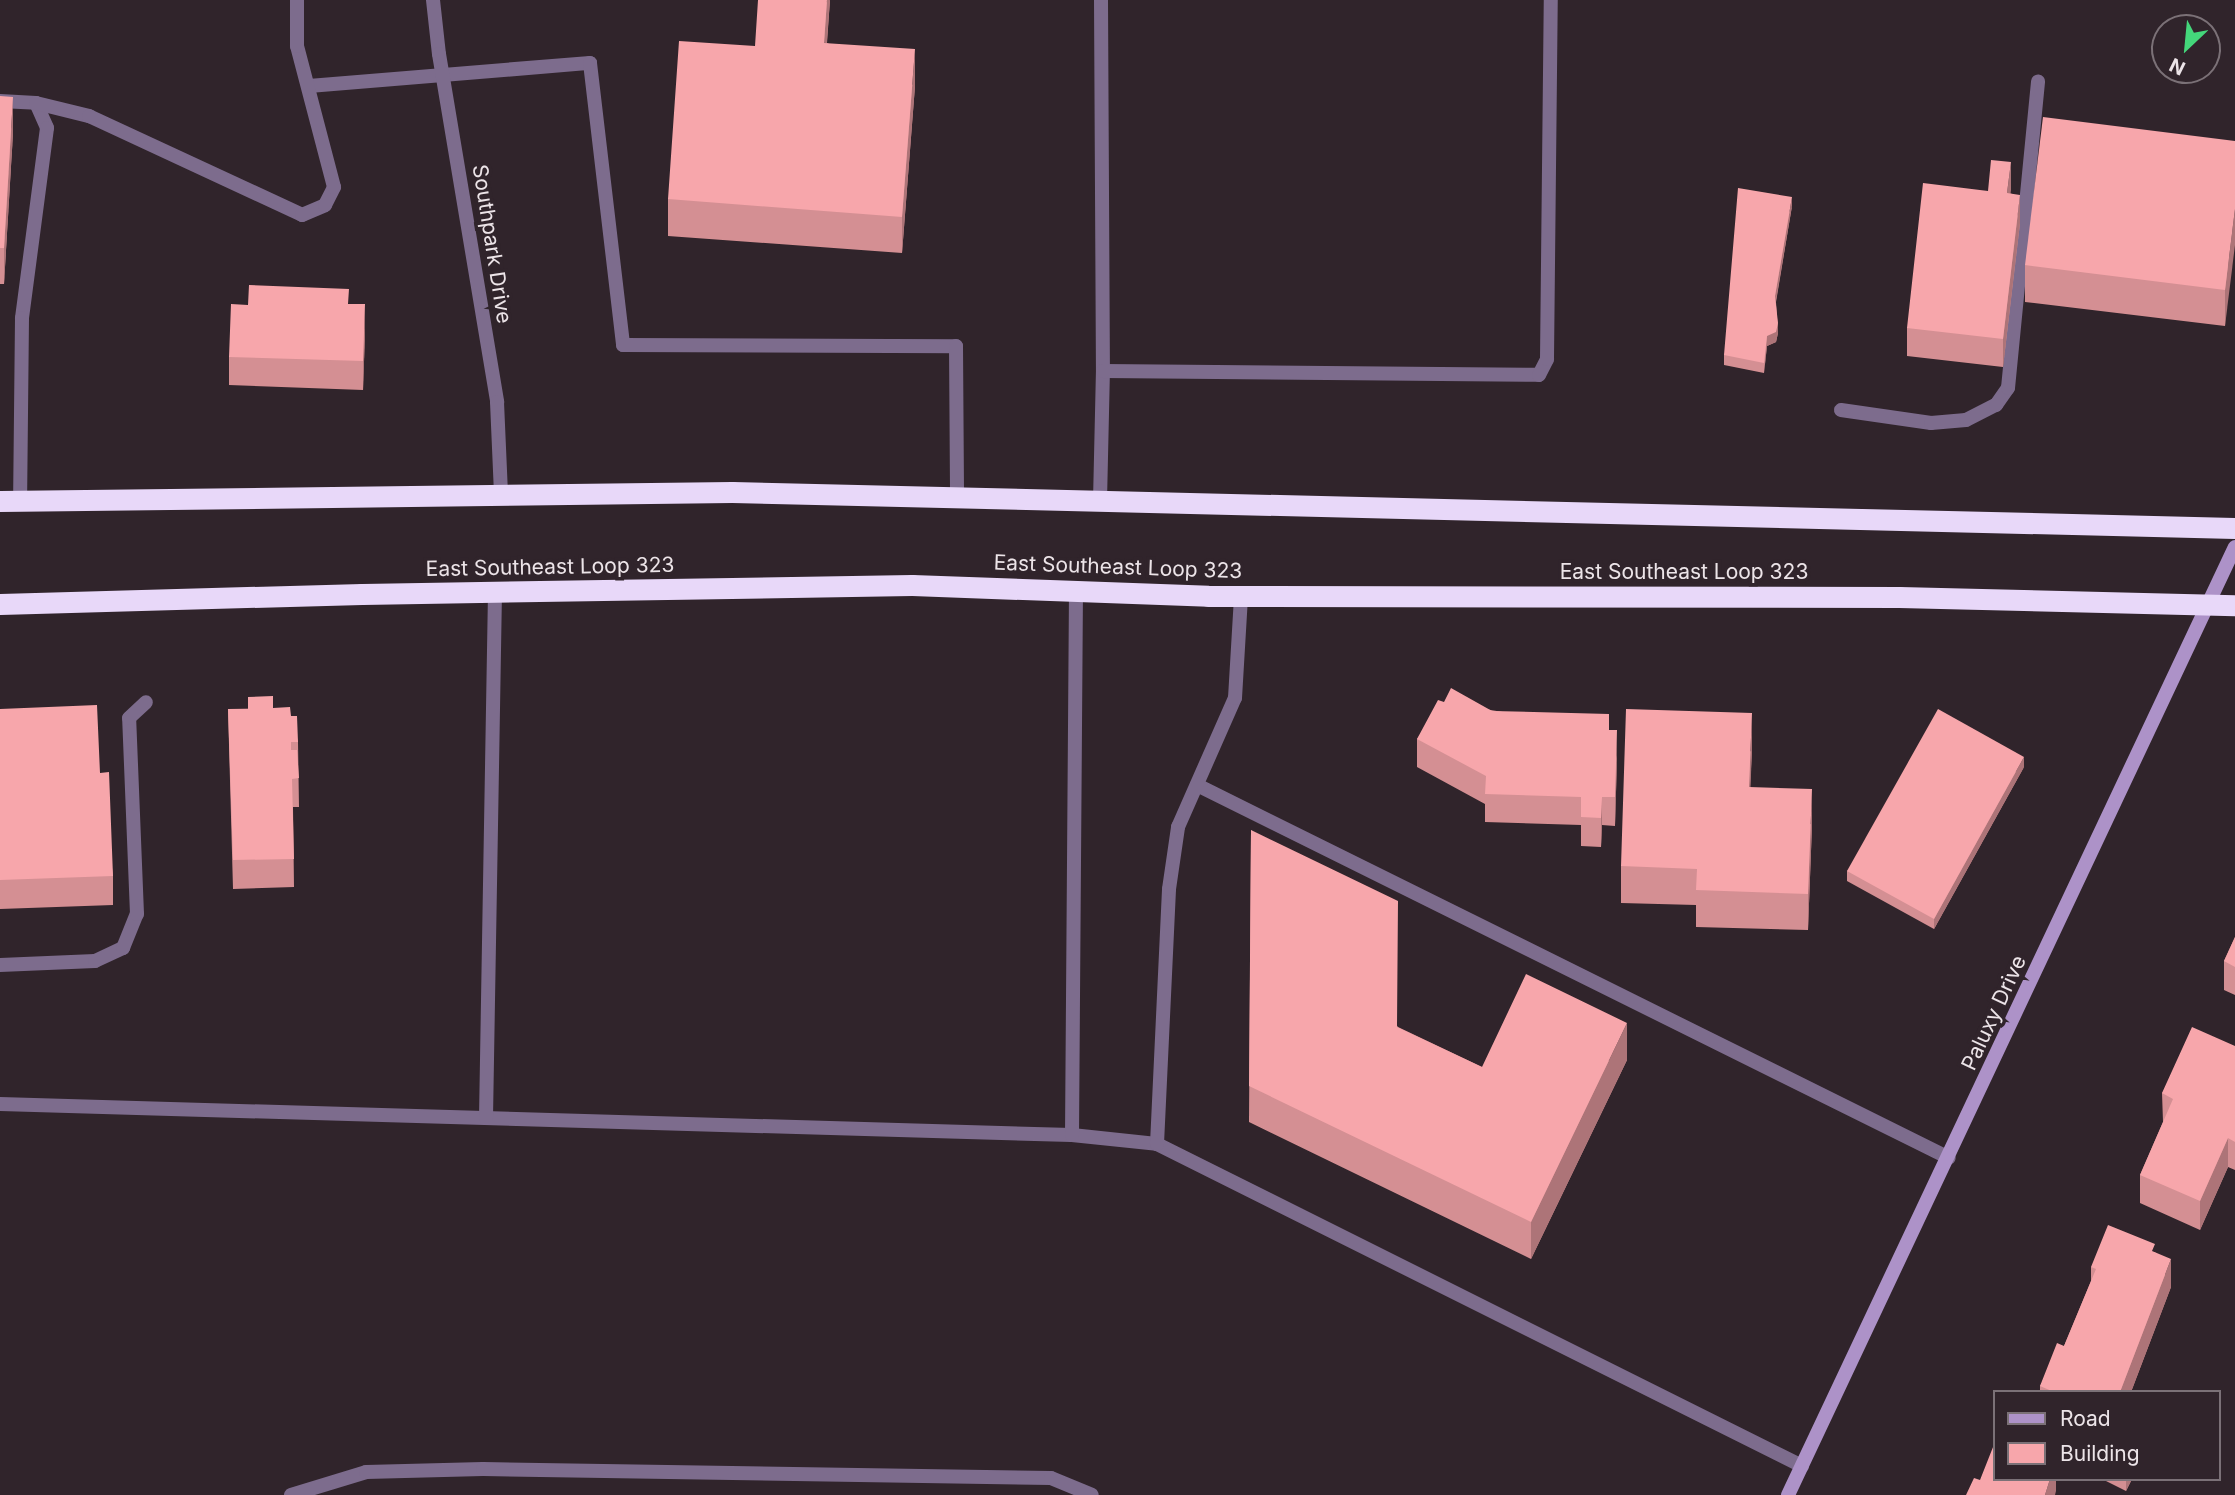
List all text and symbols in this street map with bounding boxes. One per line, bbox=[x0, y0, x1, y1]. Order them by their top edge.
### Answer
north arrow bbox=[2151, 14, 2221, 84]
text: N bbox=[2166, 53, 2189, 80]
street label: Southpark Drive bbox=[467, 163, 517, 325]
street label: East Southeast Loop 323 bbox=[993, 550, 1243, 584]
street label: East Southeast Loop 323 bbox=[425, 552, 675, 582]
street label: East Southeast Loop 323 bbox=[1560, 559, 1808, 585]
street label: Paluxy Drive bbox=[1956, 951, 2032, 1075]
legend bbox=[1994, 1390, 2221, 1481]
text: Road bbox=[2060, 1406, 2111, 1431]
text: Building bbox=[2060, 1441, 2140, 1466]

